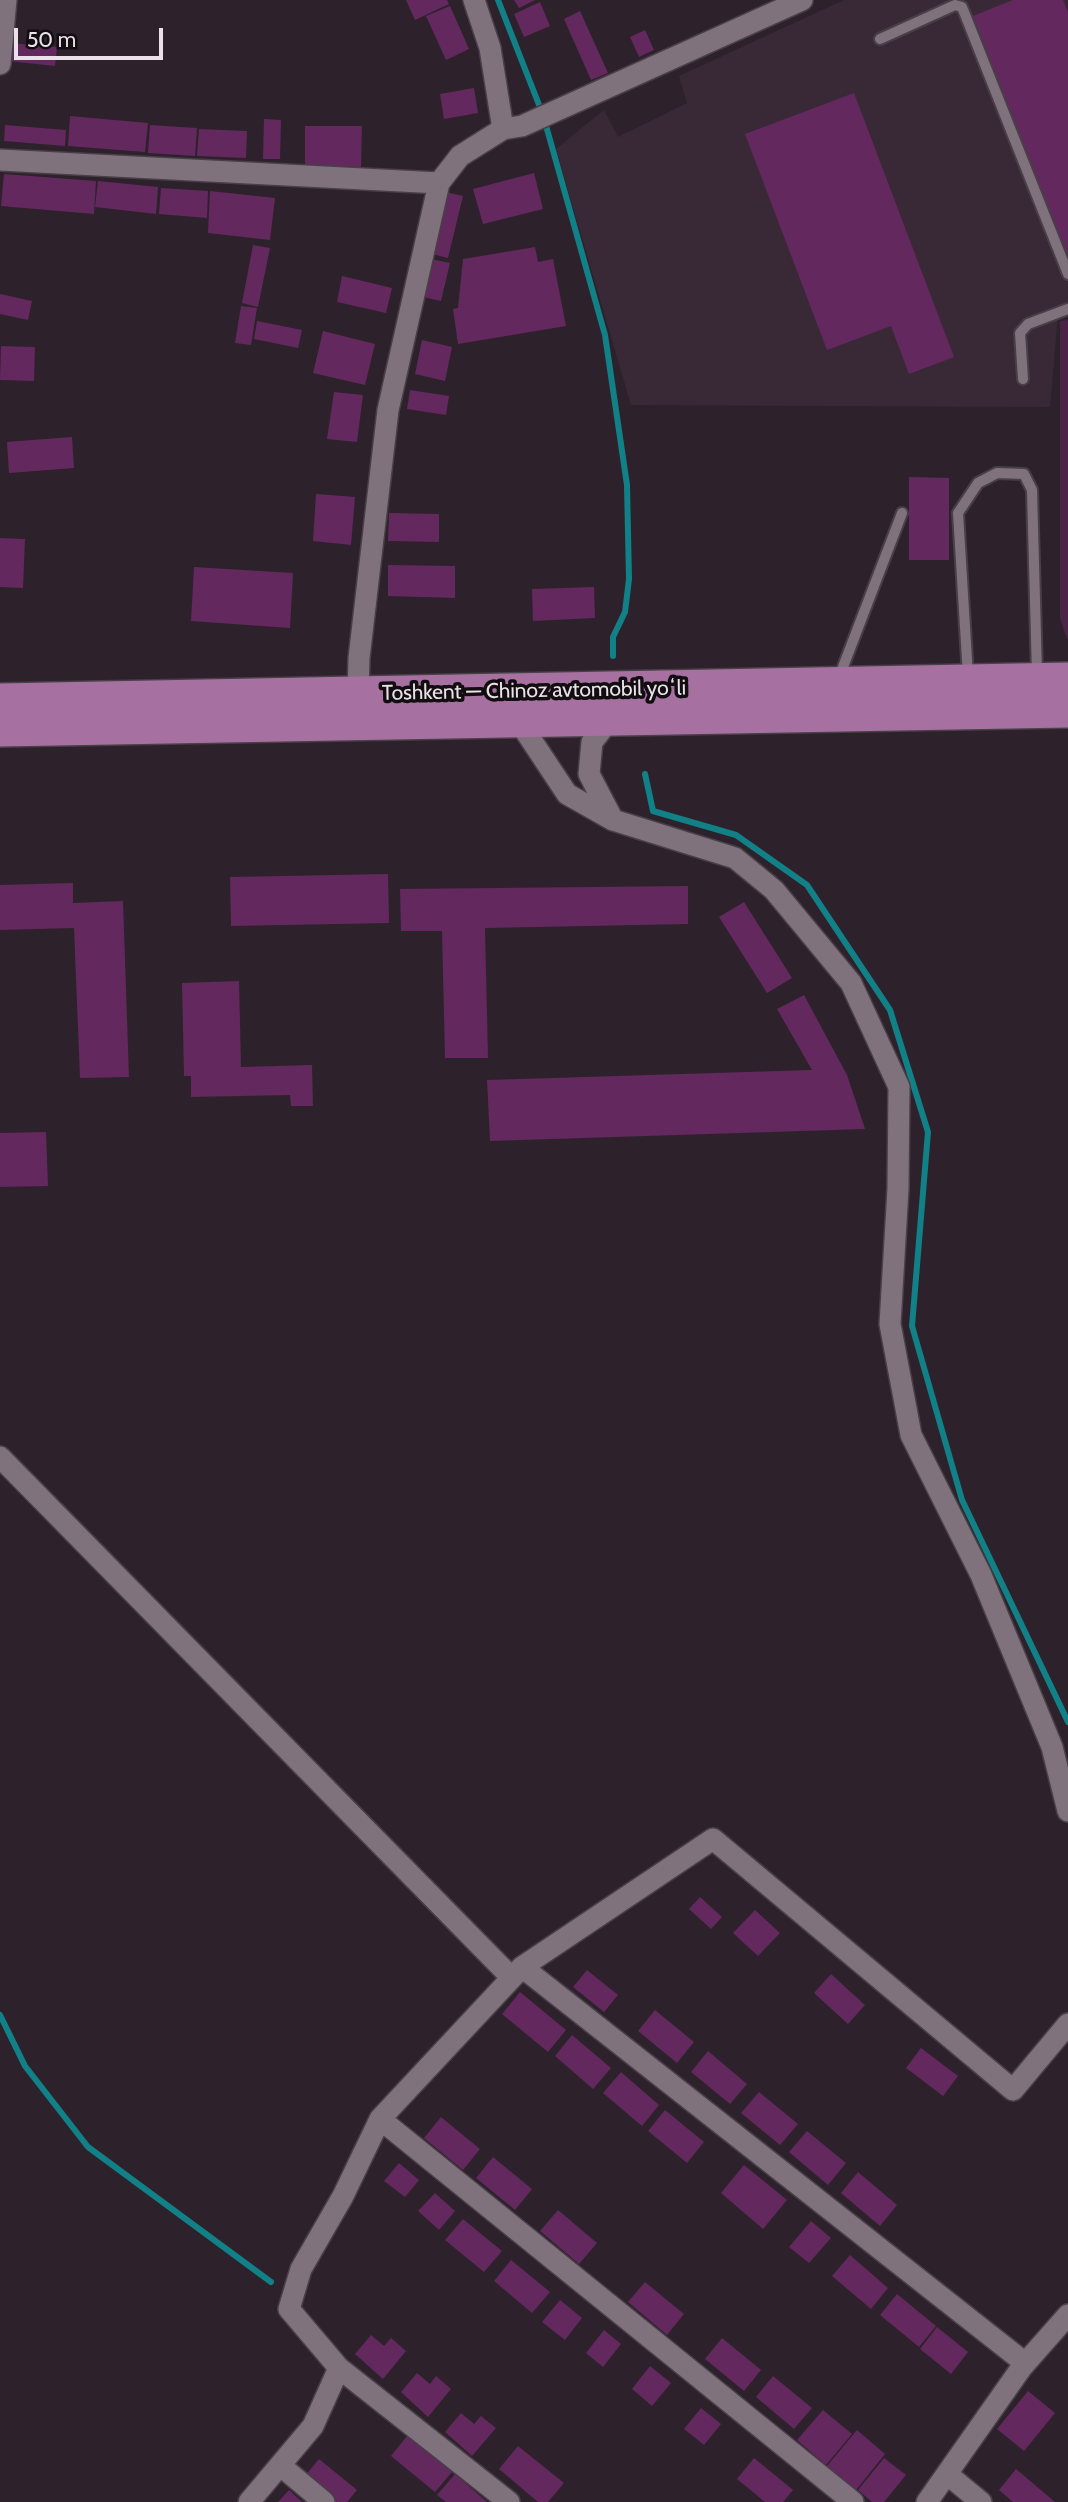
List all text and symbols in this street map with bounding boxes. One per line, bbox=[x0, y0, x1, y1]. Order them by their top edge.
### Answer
scale bar bbox=[18, 14, 166, 58]
text: 50 m bbox=[27, 27, 76, 52]
street label: Toshkent — Chinoz avtomobil yoʻli bbox=[382, 676, 686, 706]

